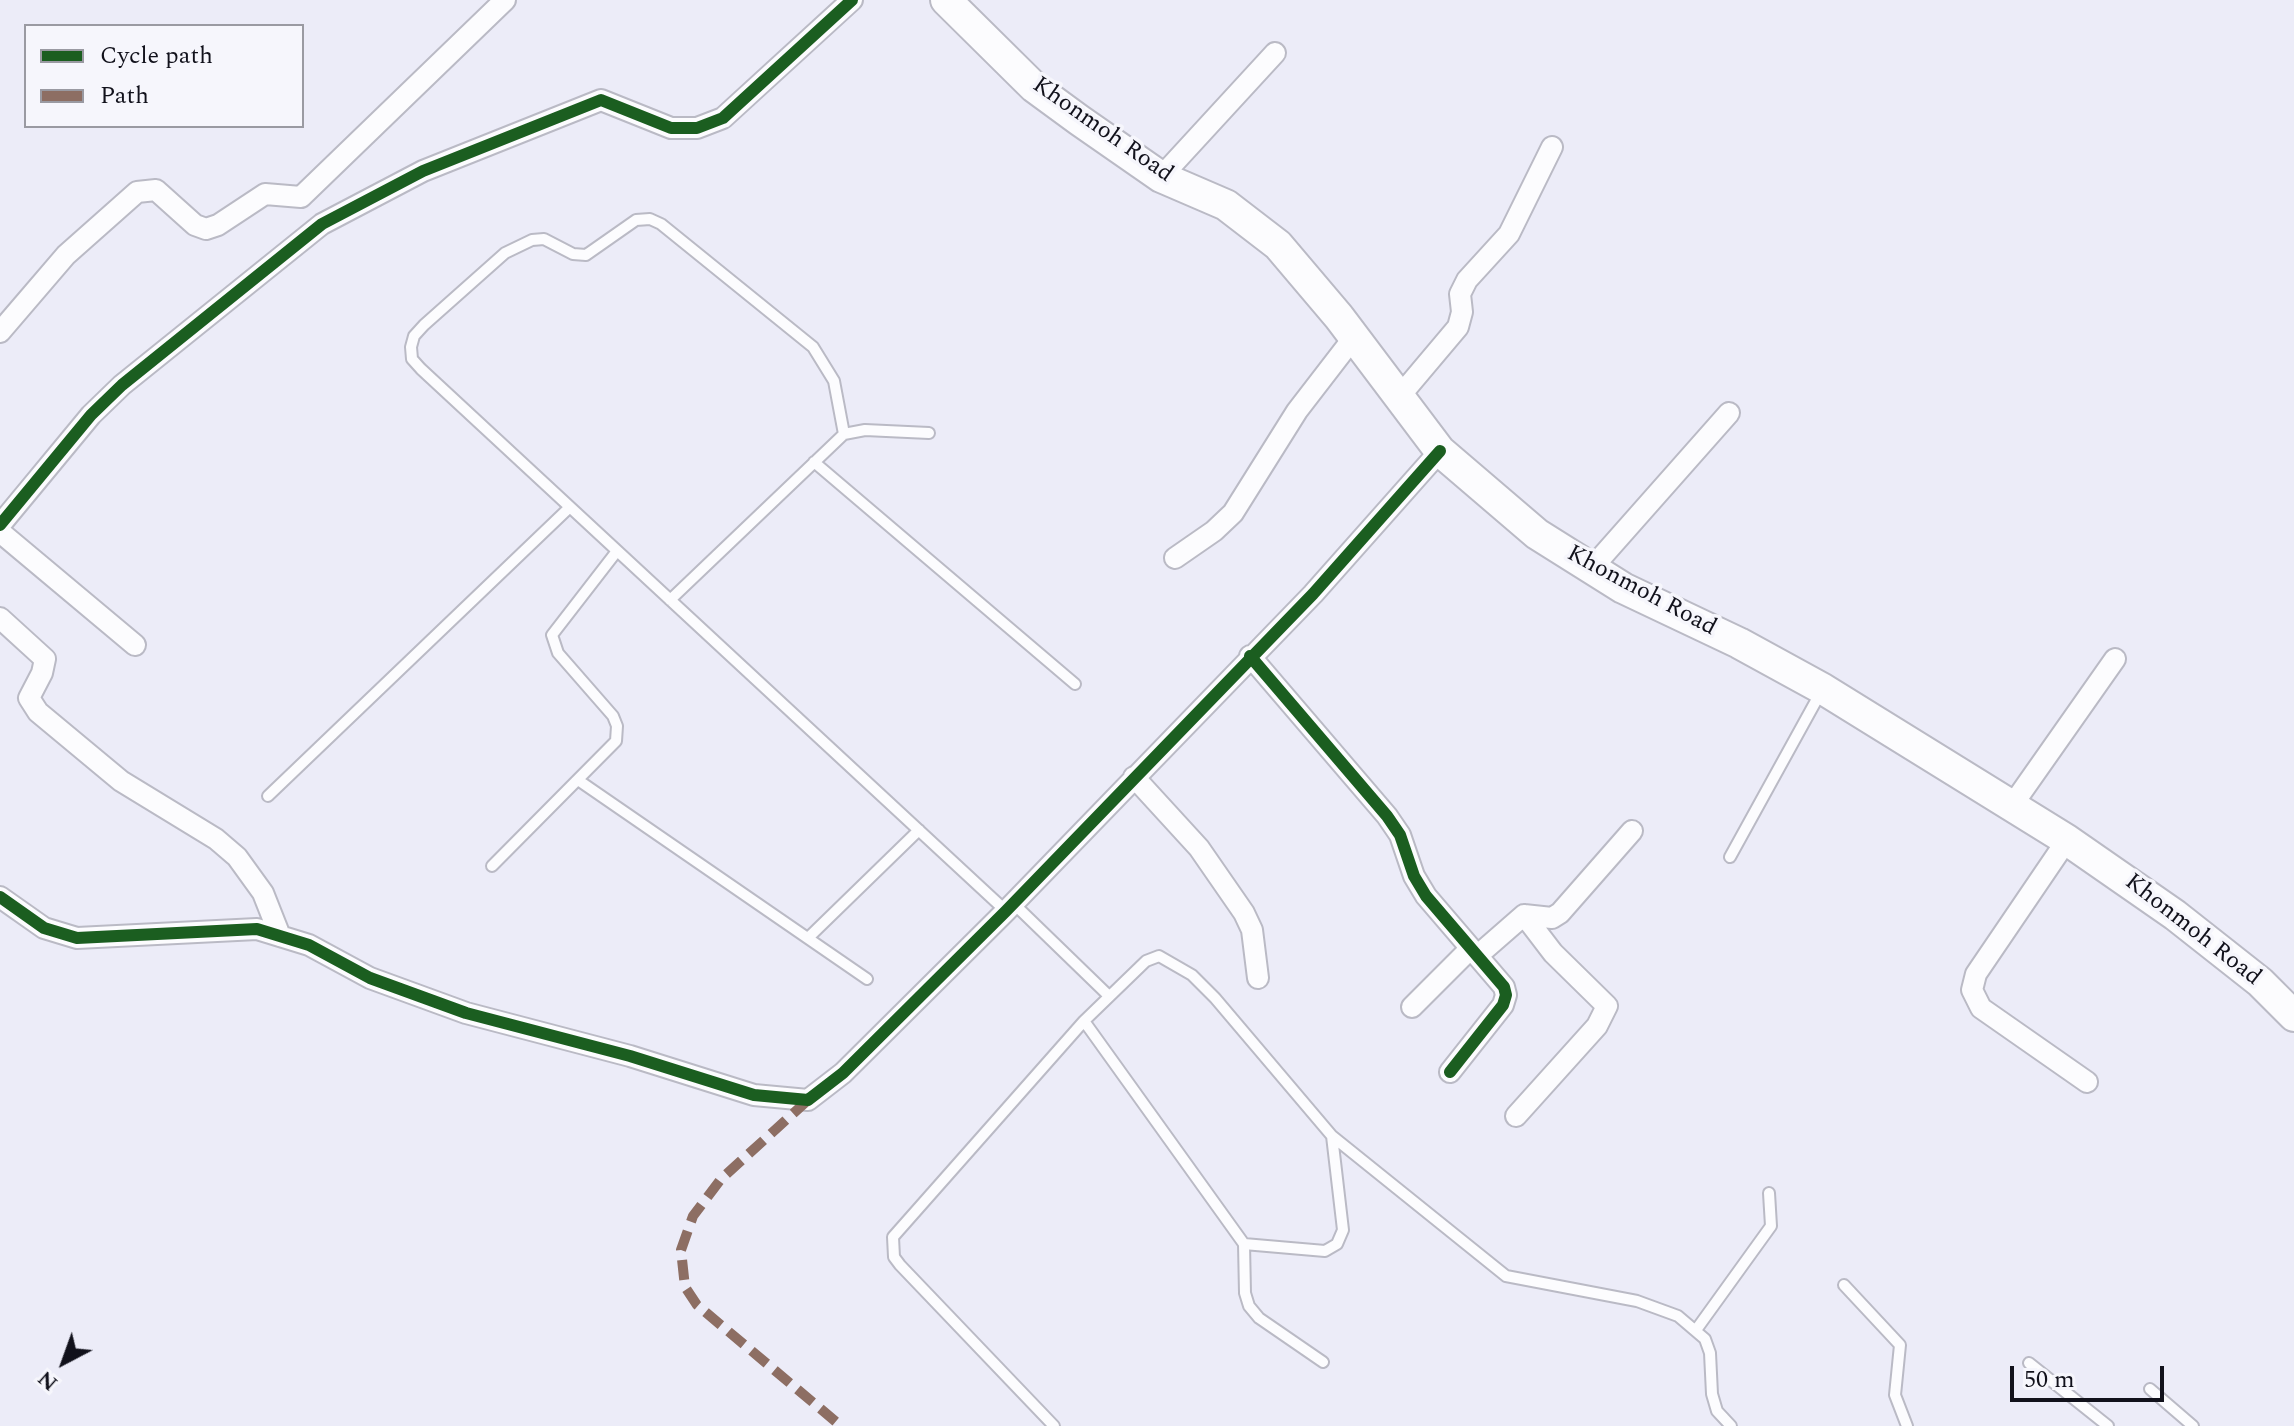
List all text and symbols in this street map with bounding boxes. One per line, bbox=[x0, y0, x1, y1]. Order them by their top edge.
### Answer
legend bbox=[24, 24, 304, 128]
text: Cycle path bbox=[100, 38, 213, 74]
street label: Khonmoh Road bbox=[1026, 72, 1178, 190]
text: Path bbox=[100, 78, 149, 114]
street label: Khonmoh Road bbox=[1561, 540, 1721, 644]
street label: Khonmoh Road bbox=[2118, 869, 2266, 993]
north arrow bbox=[24, 1322, 104, 1402]
scale bar bbox=[2014, 1350, 2168, 1400]
text: N bbox=[30, 1362, 66, 1399]
text: 50 m bbox=[2024, 1362, 2075, 1398]

